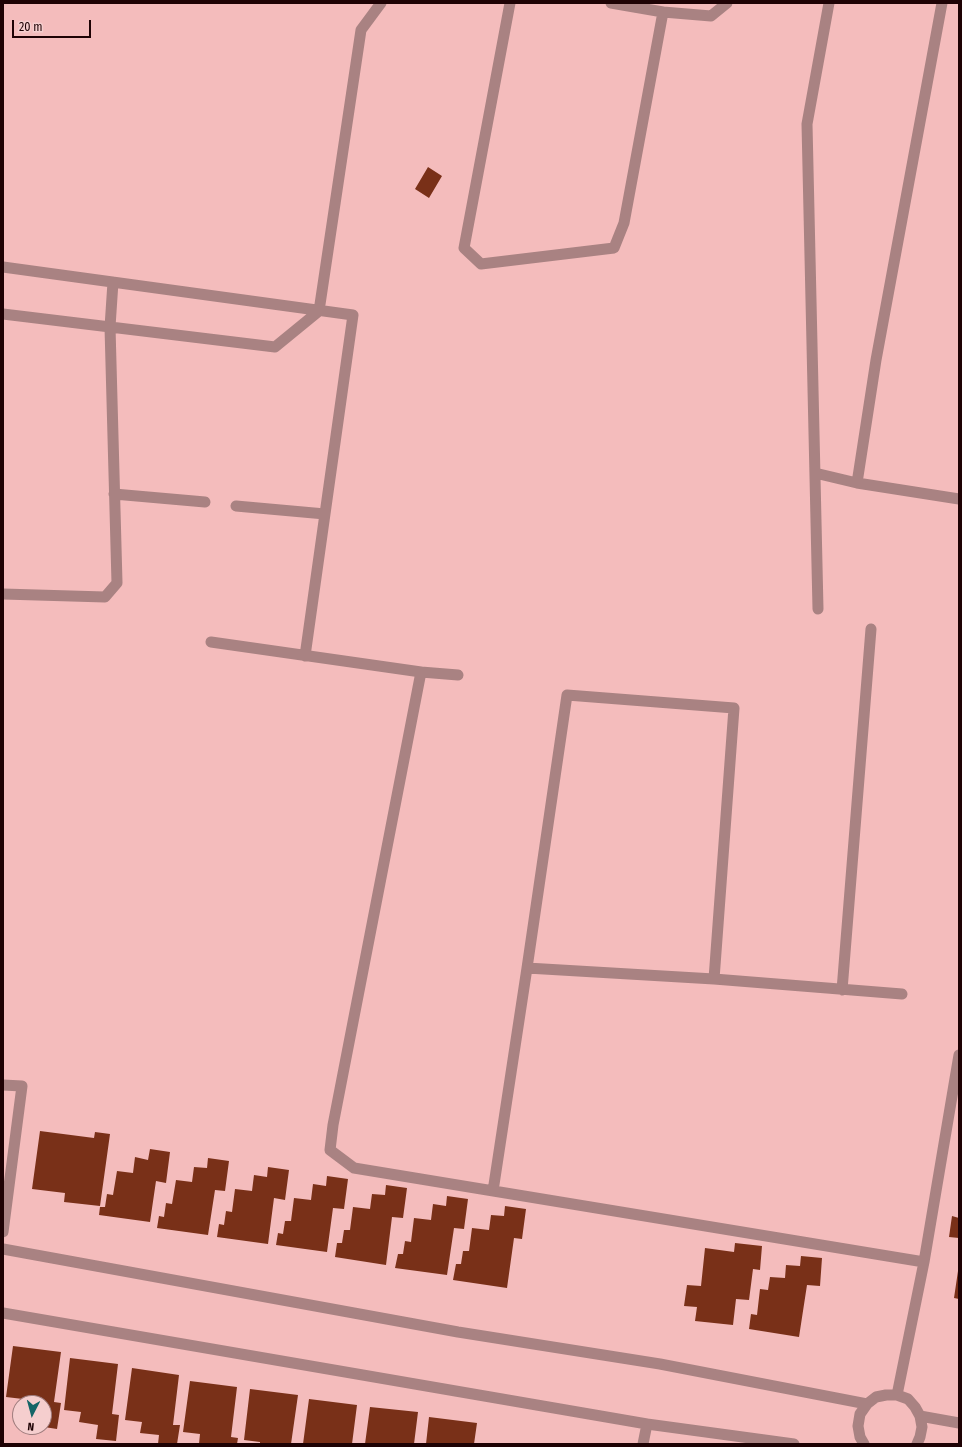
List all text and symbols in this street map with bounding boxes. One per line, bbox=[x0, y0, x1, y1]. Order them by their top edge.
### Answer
scale bar bbox=[14, 12, 93, 38]
text: 20 m bbox=[19, 20, 43, 34]
north arrow bbox=[12, 1395, 52, 1435]
text: N bbox=[27, 1420, 35, 1433]

